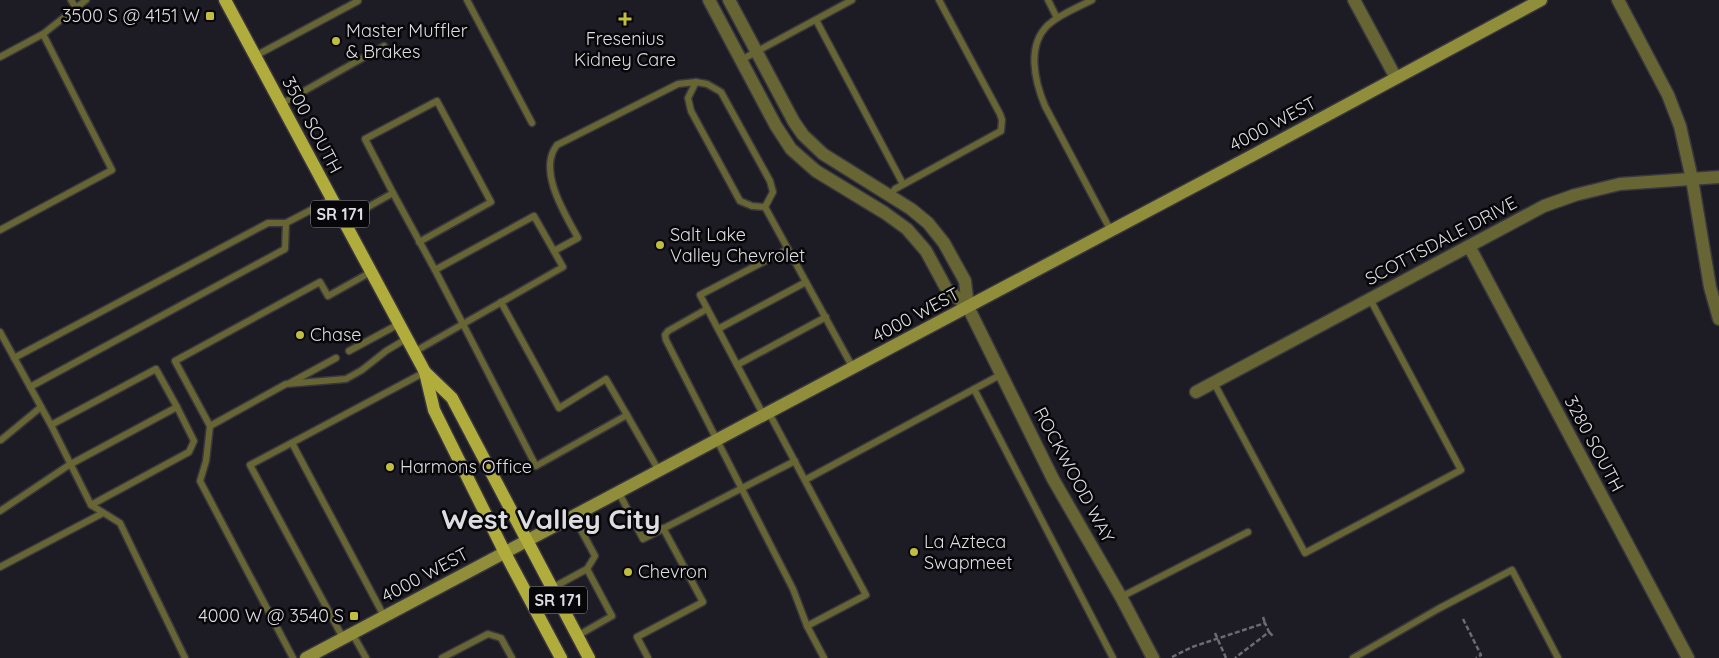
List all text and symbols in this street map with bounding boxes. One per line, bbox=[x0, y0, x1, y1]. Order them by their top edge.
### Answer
place label: 3500 S @ 4151 W bbox=[62, 4, 200, 27]
marker: 3500 S @ 4151 W bbox=[204, 10, 216, 22]
marker: Fresenius Kidney Care bbox=[618, 12, 632, 26]
place label: Master Muffler & Brakes bbox=[346, 19, 468, 63]
place label: Fresenius Kidney Care bbox=[574, 27, 676, 71]
marker: Master Muffler & Brakes bbox=[330, 35, 342, 47]
street label: 3500 SOUTH bbox=[277, 73, 348, 177]
street label: 4000 WEST bbox=[1225, 91, 1320, 156]
street label: SCOTTSDALE DRIVE bbox=[1361, 191, 1521, 290]
road number: SR 171 bbox=[311, 200, 369, 228]
place label: Salt Lake Valley Chevrolet bbox=[670, 223, 805, 267]
marker: Salt Lake Valley Chevrolet bbox=[654, 239, 666, 251]
street label: 4000 WEST bbox=[868, 282, 963, 347]
place label: Chase bbox=[310, 323, 362, 346]
marker: Chase bbox=[294, 329, 306, 341]
street label: 3280 SOUTH bbox=[1560, 392, 1629, 496]
street label: ROCKWOOD WAY bbox=[1029, 403, 1120, 546]
place label: Harmons Office bbox=[400, 455, 532, 478]
marker: Harmons Office bbox=[384, 461, 396, 473]
district label: West Valley City bbox=[441, 501, 661, 536]
place label: La Azteca Swapmeet bbox=[924, 530, 1012, 574]
street label: 4000 WEST bbox=[377, 542, 472, 607]
marker: La Azteca Swapmeet bbox=[908, 546, 920, 558]
place label: Chevron bbox=[638, 560, 707, 583]
marker: Chevron bbox=[622, 566, 634, 578]
road number: SR 171 bbox=[529, 586, 587, 614]
place label: 4000 W @ 3540 S bbox=[198, 604, 344, 627]
marker: 4000 W @ 3540 S bbox=[348, 610, 360, 622]

